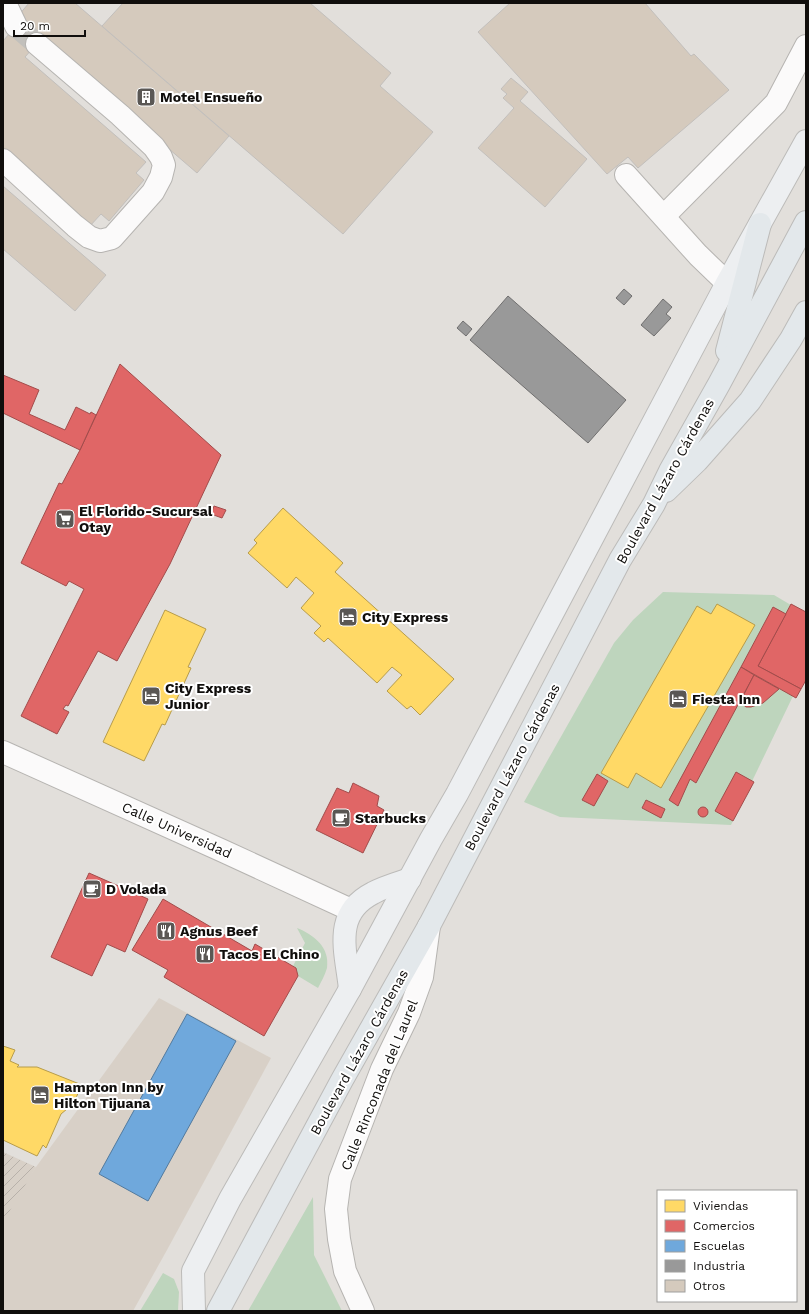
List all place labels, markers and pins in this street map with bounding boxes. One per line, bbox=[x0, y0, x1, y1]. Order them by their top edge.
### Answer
building icon: Motel Ensueño bbox=[135, 86, 157, 108]
place label: Motel Ensueño bbox=[160, 89, 262, 105]
place label: El Florido-Sucursal Otay bbox=[79, 503, 213, 535]
supermarket icon: El Florido-Sucursal Otay bbox=[54, 508, 76, 530]
hotel icon: City Express bbox=[337, 606, 359, 628]
place label: City Express bbox=[362, 609, 449, 625]
place label: City Express Junior bbox=[165, 680, 252, 712]
hotel icon: City Express Junior bbox=[140, 685, 162, 707]
hotel icon: Fiesta Inn bbox=[667, 688, 689, 710]
place label: Fiesta Inn bbox=[692, 691, 760, 707]
cafe icon: Starbucks bbox=[330, 807, 352, 829]
place label: Starbucks bbox=[355, 810, 426, 826]
cafe icon: D Volada bbox=[81, 878, 103, 900]
place label: D Volada bbox=[106, 881, 167, 897]
restaurant icon: Agnus Beef bbox=[155, 920, 177, 942]
place label: Agnus Beef bbox=[180, 923, 258, 939]
restaurant icon: Tacos El Chino bbox=[194, 943, 216, 965]
place label: Tacos El Chino bbox=[219, 946, 319, 962]
place label: Hampton Inn by Hilton Tijuana bbox=[54, 1079, 164, 1111]
hotel icon: Hampton Inn by Hilton Tijuana bbox=[29, 1084, 51, 1106]

